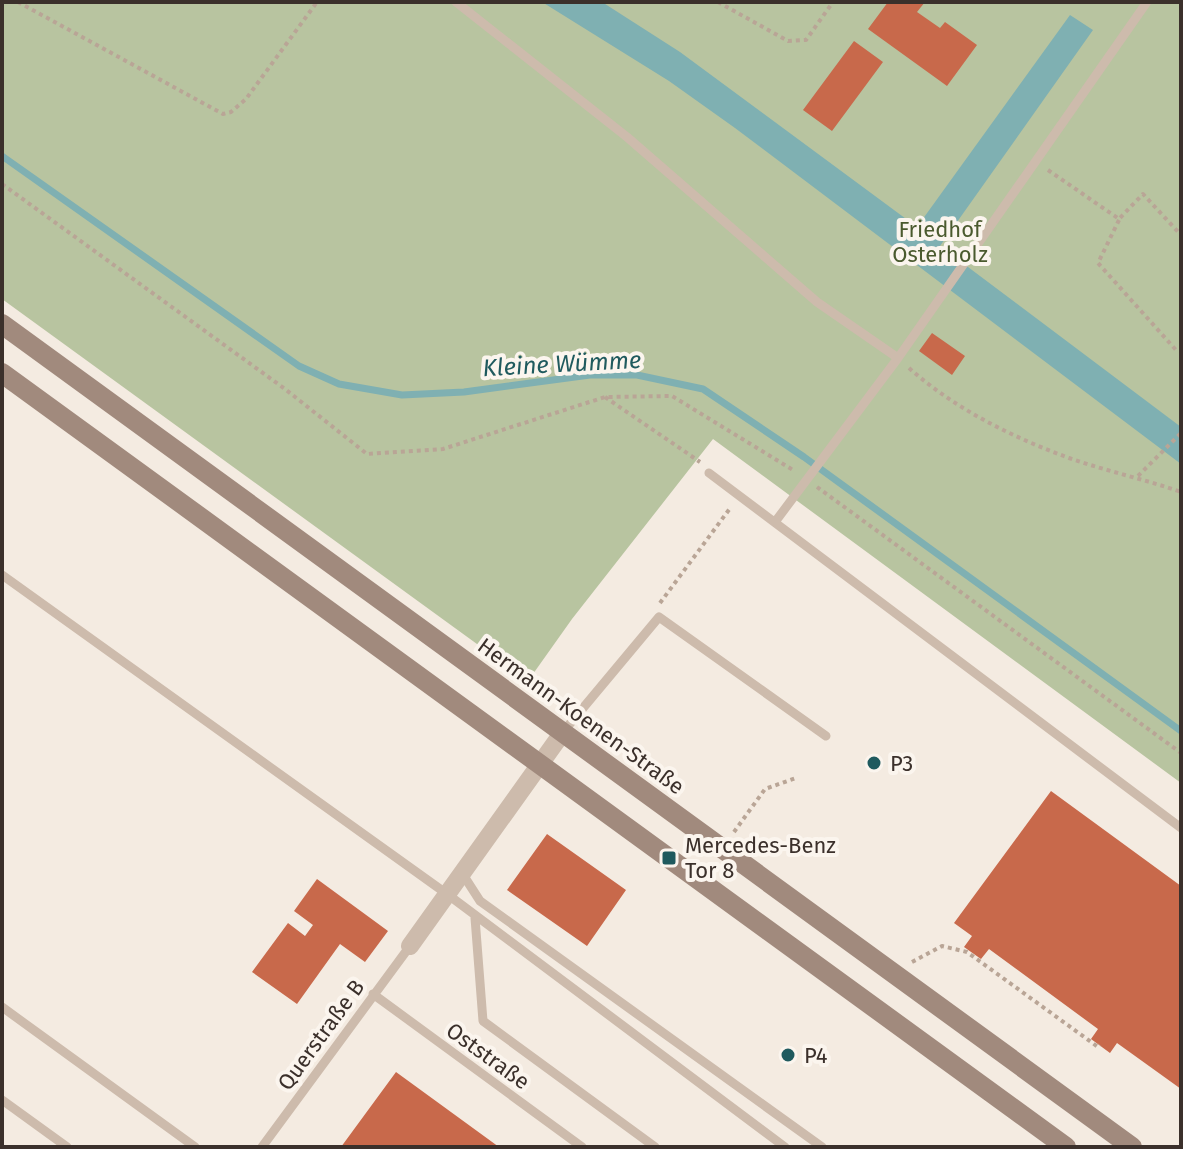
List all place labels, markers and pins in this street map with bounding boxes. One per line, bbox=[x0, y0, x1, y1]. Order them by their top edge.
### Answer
place label: P3 bbox=[890, 750, 913, 777]
marker: P3 bbox=[865, 754, 883, 772]
place label: Mercedes-Benz Tor 8 bbox=[685, 832, 836, 884]
marker: Mercedes-Benz Tor 8 bbox=[660, 849, 678, 867]
place label: P4 bbox=[804, 1042, 828, 1069]
marker: P4 bbox=[779, 1046, 797, 1064]

